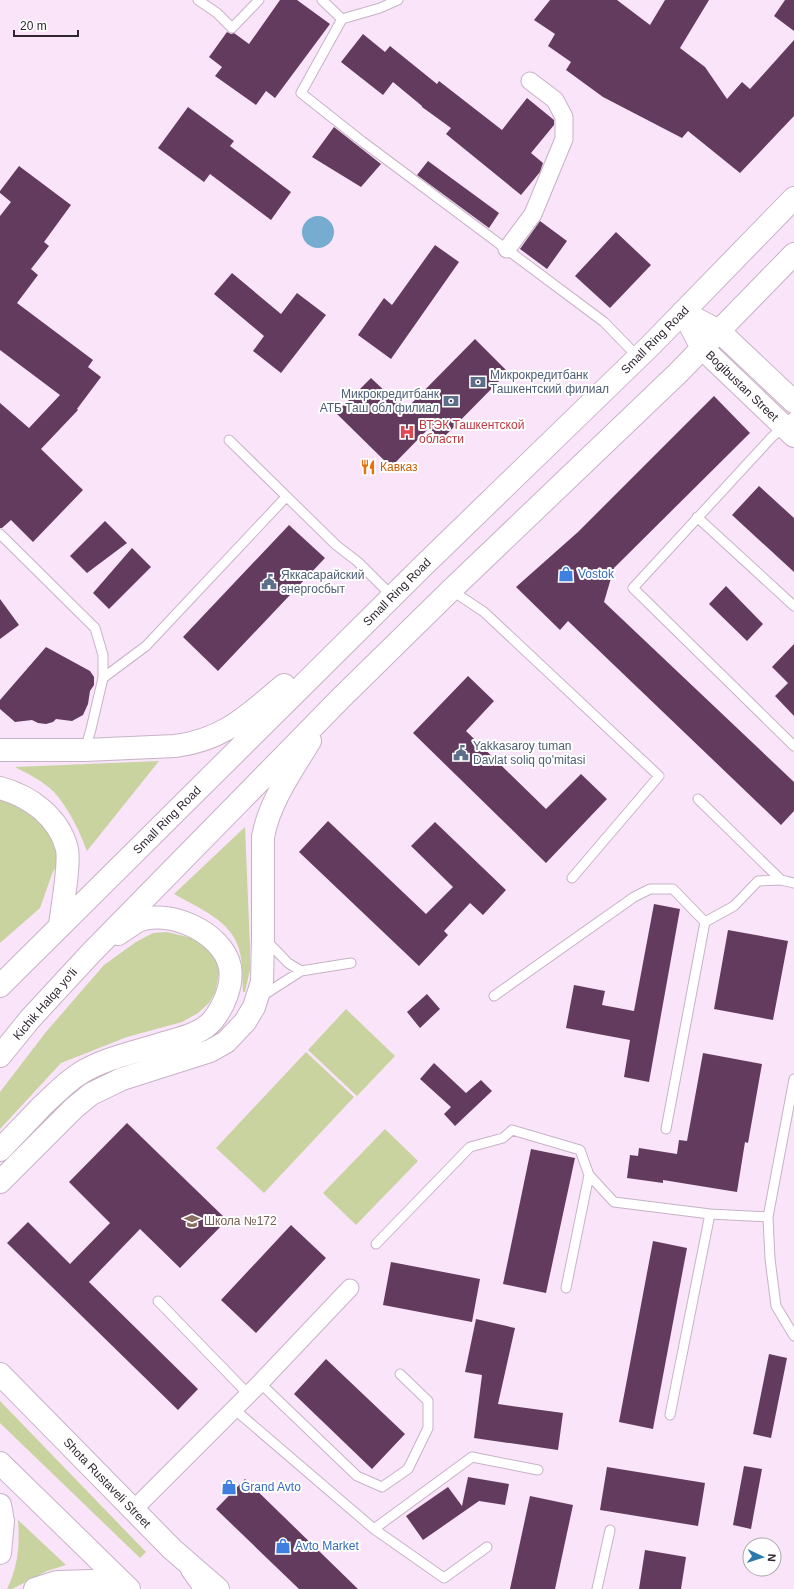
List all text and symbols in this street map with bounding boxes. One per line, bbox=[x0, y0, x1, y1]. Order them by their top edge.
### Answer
scale bar bbox=[14, 12, 78, 38]
text: 20 m bbox=[20, 19, 47, 33]
street label: Small Ring Road bbox=[618, 303, 692, 377]
street label: Bogibustan Street bbox=[703, 348, 782, 425]
place label: Микрокредитбанк Ташкентский филиал bbox=[490, 368, 609, 396]
bank icon: Микрокредитбанк Ташкентский филиал bbox=[469, 373, 487, 391]
place label: Микрокредитбанк АТБ Таш обл филиал bbox=[320, 387, 440, 415]
bank icon: Микрокредитбанк АТБ Таш обл филиал bbox=[442, 392, 460, 410]
place label: ВТЭК Ташкентской области bbox=[419, 418, 524, 446]
hospital icon: ВТЭК Ташкентской области bbox=[398, 423, 416, 441]
restaurant icon: Кавказ bbox=[359, 458, 377, 476]
place label: Кавказ bbox=[380, 460, 418, 474]
street label: Small Ring Road bbox=[360, 555, 434, 629]
shop icon: Vostok bbox=[557, 565, 575, 583]
place label: Vostok bbox=[578, 567, 615, 581]
place label: Яккасарайский энергосбыт bbox=[281, 568, 364, 596]
public building icon: Яккасарайский энергосбыт bbox=[260, 573, 278, 591]
place label: Yakkasaroy tuman Davlat soliq qo'mitasi bbox=[473, 739, 585, 767]
public building icon: Yakkasaroy tuman Davlat soliq qo'mitasi bbox=[452, 744, 470, 762]
street label: Small Ring Road bbox=[130, 783, 204, 857]
street label: Kichik Halqa yo'li bbox=[10, 965, 80, 1043]
school or university icon: Школа №172 bbox=[183, 1212, 201, 1230]
place label: Школа №172 bbox=[204, 1214, 277, 1228]
street label: Shota Rustaveli Street bbox=[60, 1435, 154, 1531]
shop icon: Grand Avto bbox=[220, 1478, 238, 1496]
place label: Grand Avto bbox=[241, 1480, 301, 1494]
shop icon: Avto Market bbox=[274, 1537, 292, 1555]
north arrow bbox=[742, 1537, 782, 1577]
place label: Avto Market bbox=[295, 1539, 359, 1553]
text: N bbox=[766, 1553, 778, 1562]

